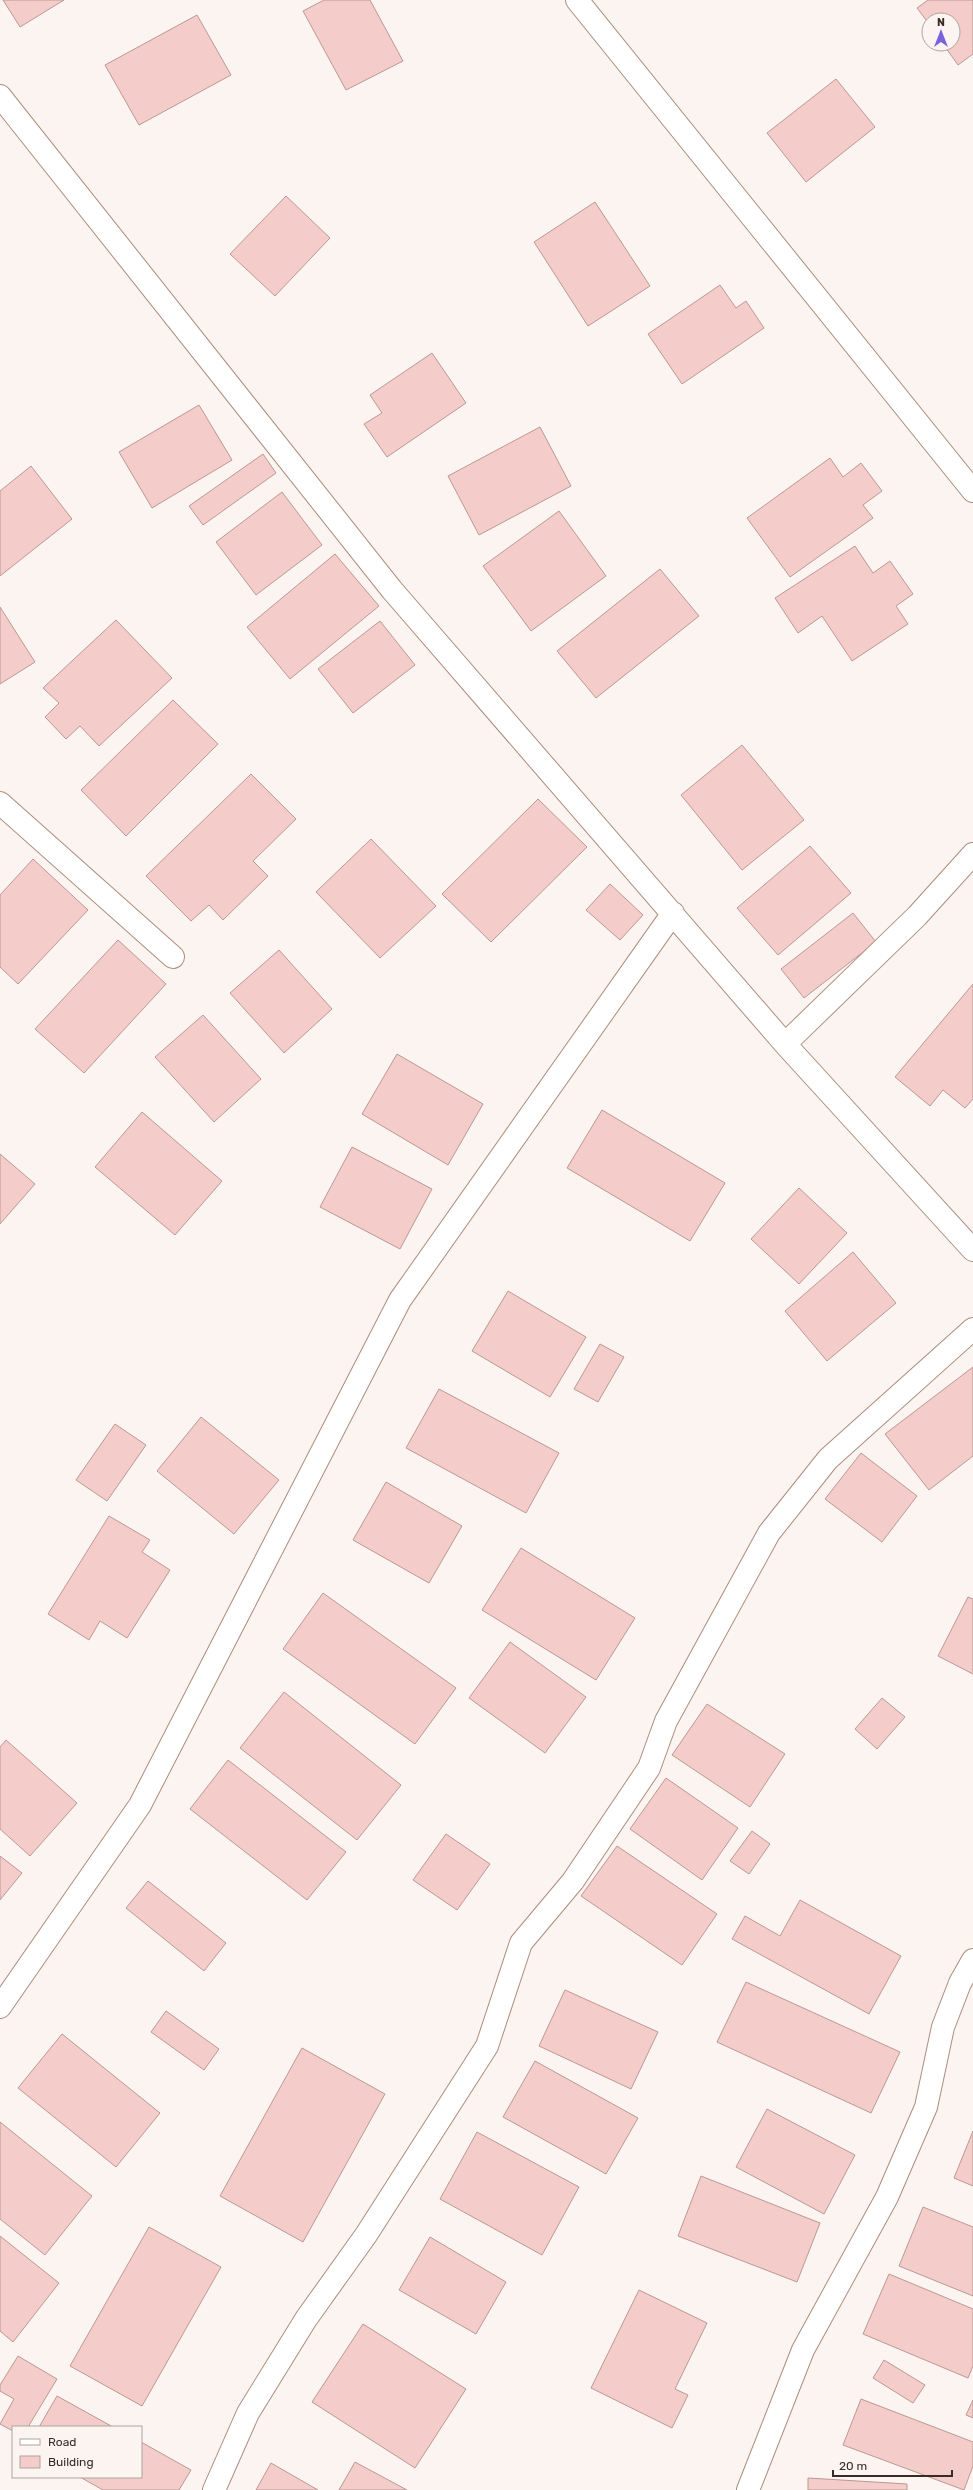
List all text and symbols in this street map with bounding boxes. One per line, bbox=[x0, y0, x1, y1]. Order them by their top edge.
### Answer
north arrow bbox=[921, 12, 961, 52]
text: N bbox=[937, 16, 945, 29]
legend bbox=[12, 2426, 142, 2478]
text: Road bbox=[48, 2435, 76, 2449]
scale bar bbox=[833, 2452, 952, 2478]
text: Building bbox=[48, 2455, 94, 2469]
text: 20 m bbox=[839, 2459, 867, 2473]

